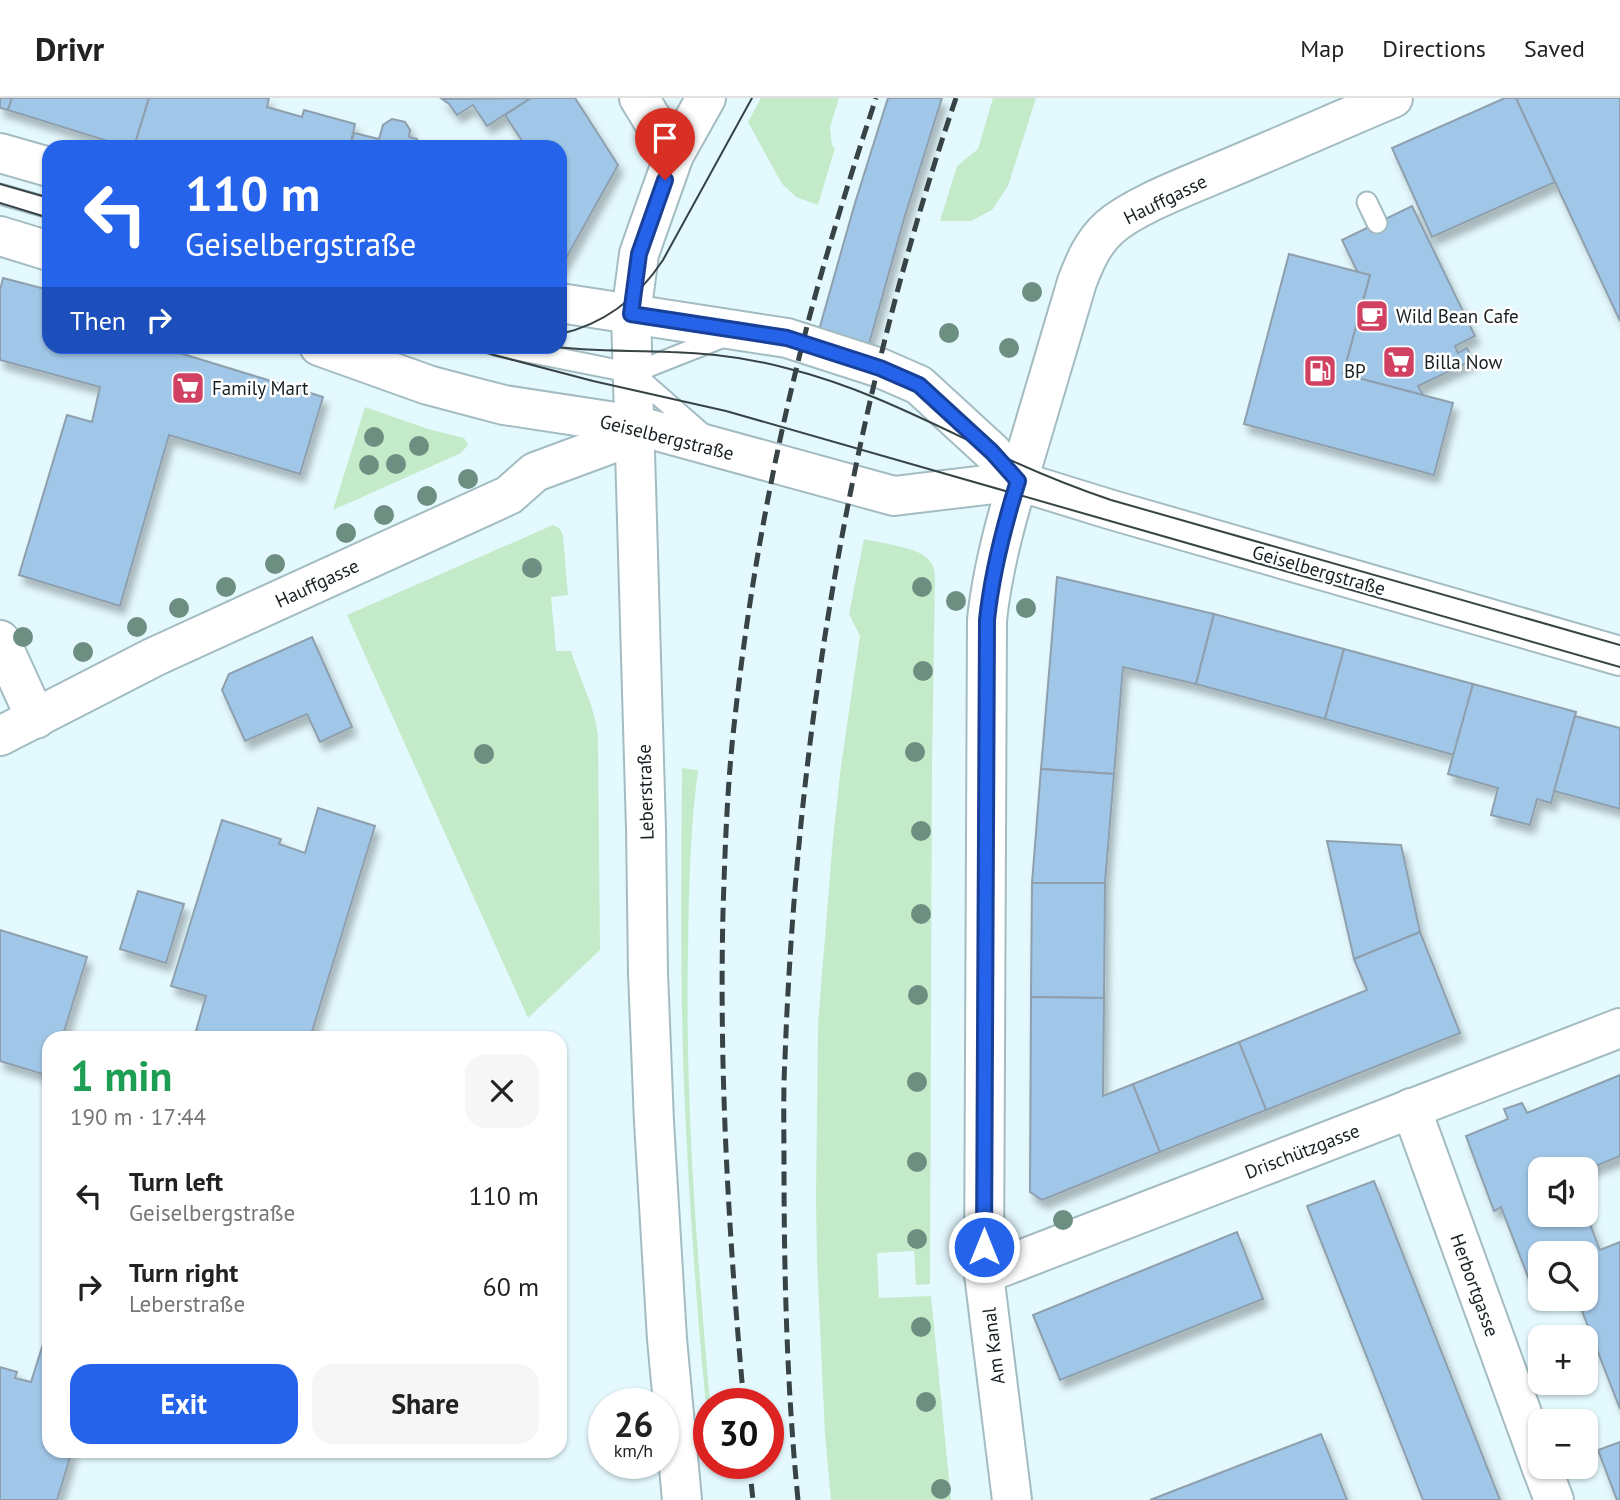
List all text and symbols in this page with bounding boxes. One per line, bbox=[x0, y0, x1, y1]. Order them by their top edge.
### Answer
text: Drivr bbox=[35, 27, 104, 70]
text: Map bbox=[1300, 33, 1344, 64]
text: Directions bbox=[1382, 33, 1486, 64]
text: Saved bbox=[1524, 33, 1585, 64]
pin bbox=[635, 108, 695, 180]
icon: arrive bbox=[646, 119, 684, 157]
text: 110 m bbox=[185, 161, 320, 225]
icon: left bbox=[70, 168, 161, 259]
street label: Hauffgasse bbox=[1119, 169, 1211, 229]
text: Geiselbergstraße bbox=[185, 223, 416, 265]
cafe icon: Wild Bean Cafe bbox=[1353, 297, 1391, 335]
icon: right bbox=[140, 301, 178, 339]
text: Then bbox=[70, 304, 126, 337]
place label: Wild Bean Cafe bbox=[1396, 304, 1519, 328]
supermarket icon: Billa Now bbox=[1380, 343, 1418, 381]
place label: Billa Now bbox=[1424, 350, 1503, 374]
fuel station icon: BP bbox=[1301, 352, 1339, 390]
place label: BP bbox=[1344, 359, 1366, 383]
supermarket icon: Family Mart bbox=[169, 369, 207, 407]
place label: Family Mart bbox=[212, 376, 309, 400]
street label: Geiselbergstraße bbox=[597, 409, 737, 465]
street label: Geiselbergstraße bbox=[1250, 540, 1388, 600]
street label: Hauffgasse bbox=[271, 553, 363, 613]
street label: Leberstraße bbox=[631, 744, 659, 840]
text: 1 min bbox=[70, 1048, 172, 1103]
button: close bbox=[465, 1054, 539, 1128]
text: 190 m · 17:44 bbox=[70, 1102, 206, 1131]
street label: Drischützgasse bbox=[1241, 1118, 1363, 1184]
map controls bbox=[1528, 1157, 1598, 1479]
button: sound bbox=[1528, 1157, 1598, 1227]
text: Turn left bbox=[129, 1165, 223, 1198]
icon: left bbox=[70, 1177, 108, 1215]
text: 110 m bbox=[468, 1179, 539, 1212]
text: Geiselbergstraße bbox=[129, 1198, 295, 1227]
position arrow bbox=[947, 1210, 1021, 1284]
street label: Herbortgasse bbox=[1445, 1230, 1505, 1340]
button: search bbox=[1528, 1241, 1598, 1311]
text: Turn right bbox=[129, 1256, 238, 1289]
icon: right bbox=[70, 1268, 108, 1306]
text: 60 m bbox=[483, 1270, 539, 1303]
text: Leberstraße bbox=[129, 1289, 245, 1318]
street label: Am Kanal bbox=[976, 1306, 1010, 1386]
button: + bbox=[1528, 1325, 1598, 1395]
button: Exit bbox=[70, 1364, 298, 1444]
button: Share bbox=[312, 1364, 539, 1444]
speed limit sign: 30 bbox=[693, 1388, 784, 1479]
text: 26 bbox=[614, 1401, 653, 1447]
button: − bbox=[1528, 1409, 1598, 1479]
text: km/h bbox=[614, 1439, 653, 1462]

